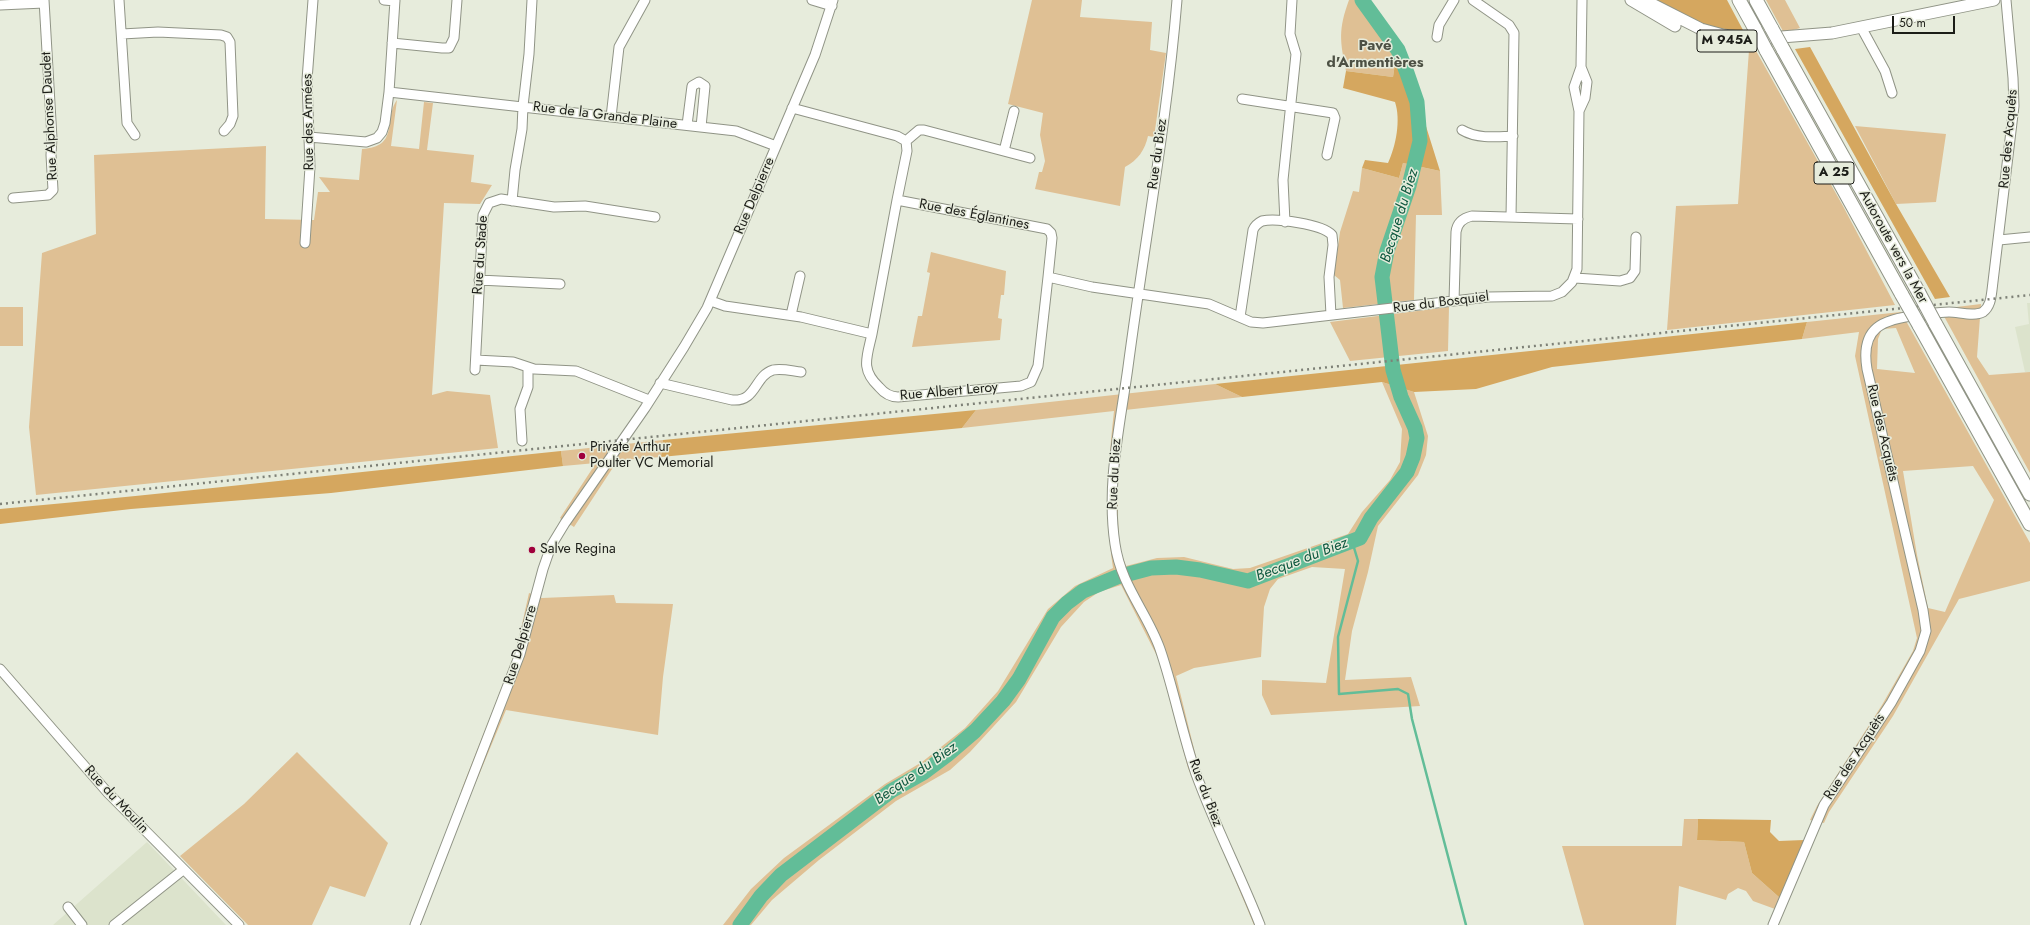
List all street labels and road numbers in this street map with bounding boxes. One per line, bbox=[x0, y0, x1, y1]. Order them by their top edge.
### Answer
road number: M 945A bbox=[1697, 30, 1757, 52]
street label: Rue Alphonse Daudet bbox=[38, 51, 62, 181]
street label: Rue des Armées bbox=[300, 74, 318, 170]
street label: Rue des Acquêts bbox=[1996, 89, 2022, 189]
street label: Rue de la Grande Plaine bbox=[532, 99, 678, 133]
street label: Rue du Biez bbox=[1145, 118, 1171, 190]
street label: Rue Delpierre bbox=[731, 155, 779, 237]
road number: A 25 bbox=[1814, 162, 1854, 184]
street label: Autoroute vers la Mer bbox=[1855, 187, 1931, 307]
street label: Rue des Églantines bbox=[918, 196, 1030, 234]
street label: Rue du Stade bbox=[470, 215, 492, 295]
street label: Rue du Bosquiel bbox=[1392, 289, 1490, 317]
street label: Rue Albert Leroy bbox=[899, 379, 999, 405]
street label: Rue des Acquêts bbox=[1863, 383, 1901, 483]
street label: Rue du Biez bbox=[1105, 438, 1125, 510]
street label: Rue Delpierre bbox=[501, 603, 541, 687]
street label: Rue des Acquêts bbox=[1821, 711, 1889, 803]
street label: Rue du Biez bbox=[1184, 757, 1226, 829]
street label: Rue du Moulin bbox=[80, 763, 152, 837]

